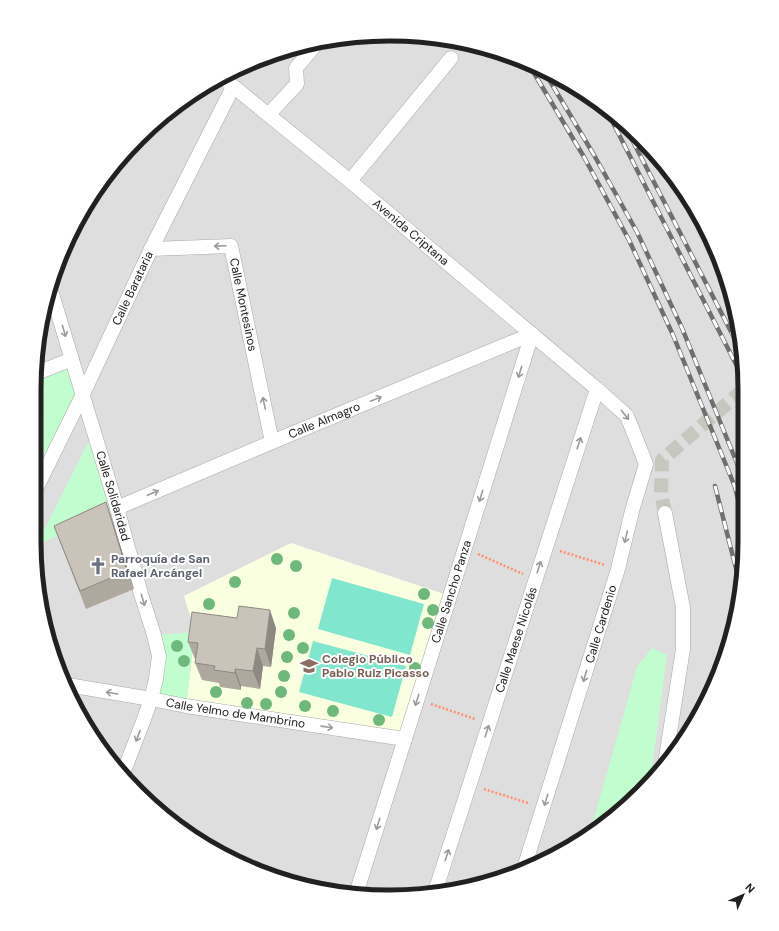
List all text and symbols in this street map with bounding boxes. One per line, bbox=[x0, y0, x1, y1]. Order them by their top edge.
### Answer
street label: Avenida Criptana bbox=[369, 195, 452, 269]
one-way arrow bbox=[214, 243, 227, 250]
street label: Calle Barataria bbox=[108, 249, 157, 328]
street label: Calle Montesinos bbox=[226, 257, 261, 353]
one-way arrow bbox=[61, 325, 68, 338]
one-way arrow bbox=[516, 365, 523, 378]
one-way arrow bbox=[370, 394, 382, 402]
one-way arrow bbox=[260, 397, 268, 410]
street label: Calle Almagro bbox=[286, 398, 363, 442]
one-way arrow bbox=[620, 410, 629, 421]
one-way arrow bbox=[576, 437, 583, 450]
street label: Calle Solidaridad bbox=[92, 449, 134, 543]
one-way arrow bbox=[147, 488, 159, 496]
one-way arrow bbox=[477, 489, 484, 502]
one-way arrow bbox=[621, 531, 629, 544]
street label: Calle Sancho Panza bbox=[428, 538, 475, 645]
place label: Parroquía de San Rafael Arcángel bbox=[111, 551, 210, 581]
church icon: Parroquía de San Rafael Arcángel bbox=[88, 556, 108, 576]
one-way arrow bbox=[536, 561, 544, 573]
street label: Calle Cardenio bbox=[581, 583, 621, 665]
street label: Calle Maese Nicolás bbox=[492, 585, 541, 695]
one-way arrow bbox=[140, 593, 147, 606]
place label: Colegio Público Pablo Ruiz Picasso bbox=[322, 651, 429, 681]
school or university icon: Colegio Público Pablo Ruiz Picasso bbox=[299, 656, 319, 676]
one-way arrow bbox=[581, 669, 588, 682]
one-way arrow bbox=[106, 688, 119, 696]
one-way arrow bbox=[413, 693, 420, 706]
street label: Calle Yelmo de Mambrino bbox=[165, 694, 306, 732]
one-way arrow bbox=[320, 723, 333, 731]
one-way arrow bbox=[484, 724, 491, 737]
one-way arrow bbox=[133, 729, 141, 741]
one-way arrow bbox=[542, 793, 549, 806]
one-way arrow bbox=[374, 817, 381, 830]
one-way arrow bbox=[444, 848, 451, 861]
north arrow bbox=[723, 875, 763, 915]
text: N bbox=[742, 880, 758, 896]

